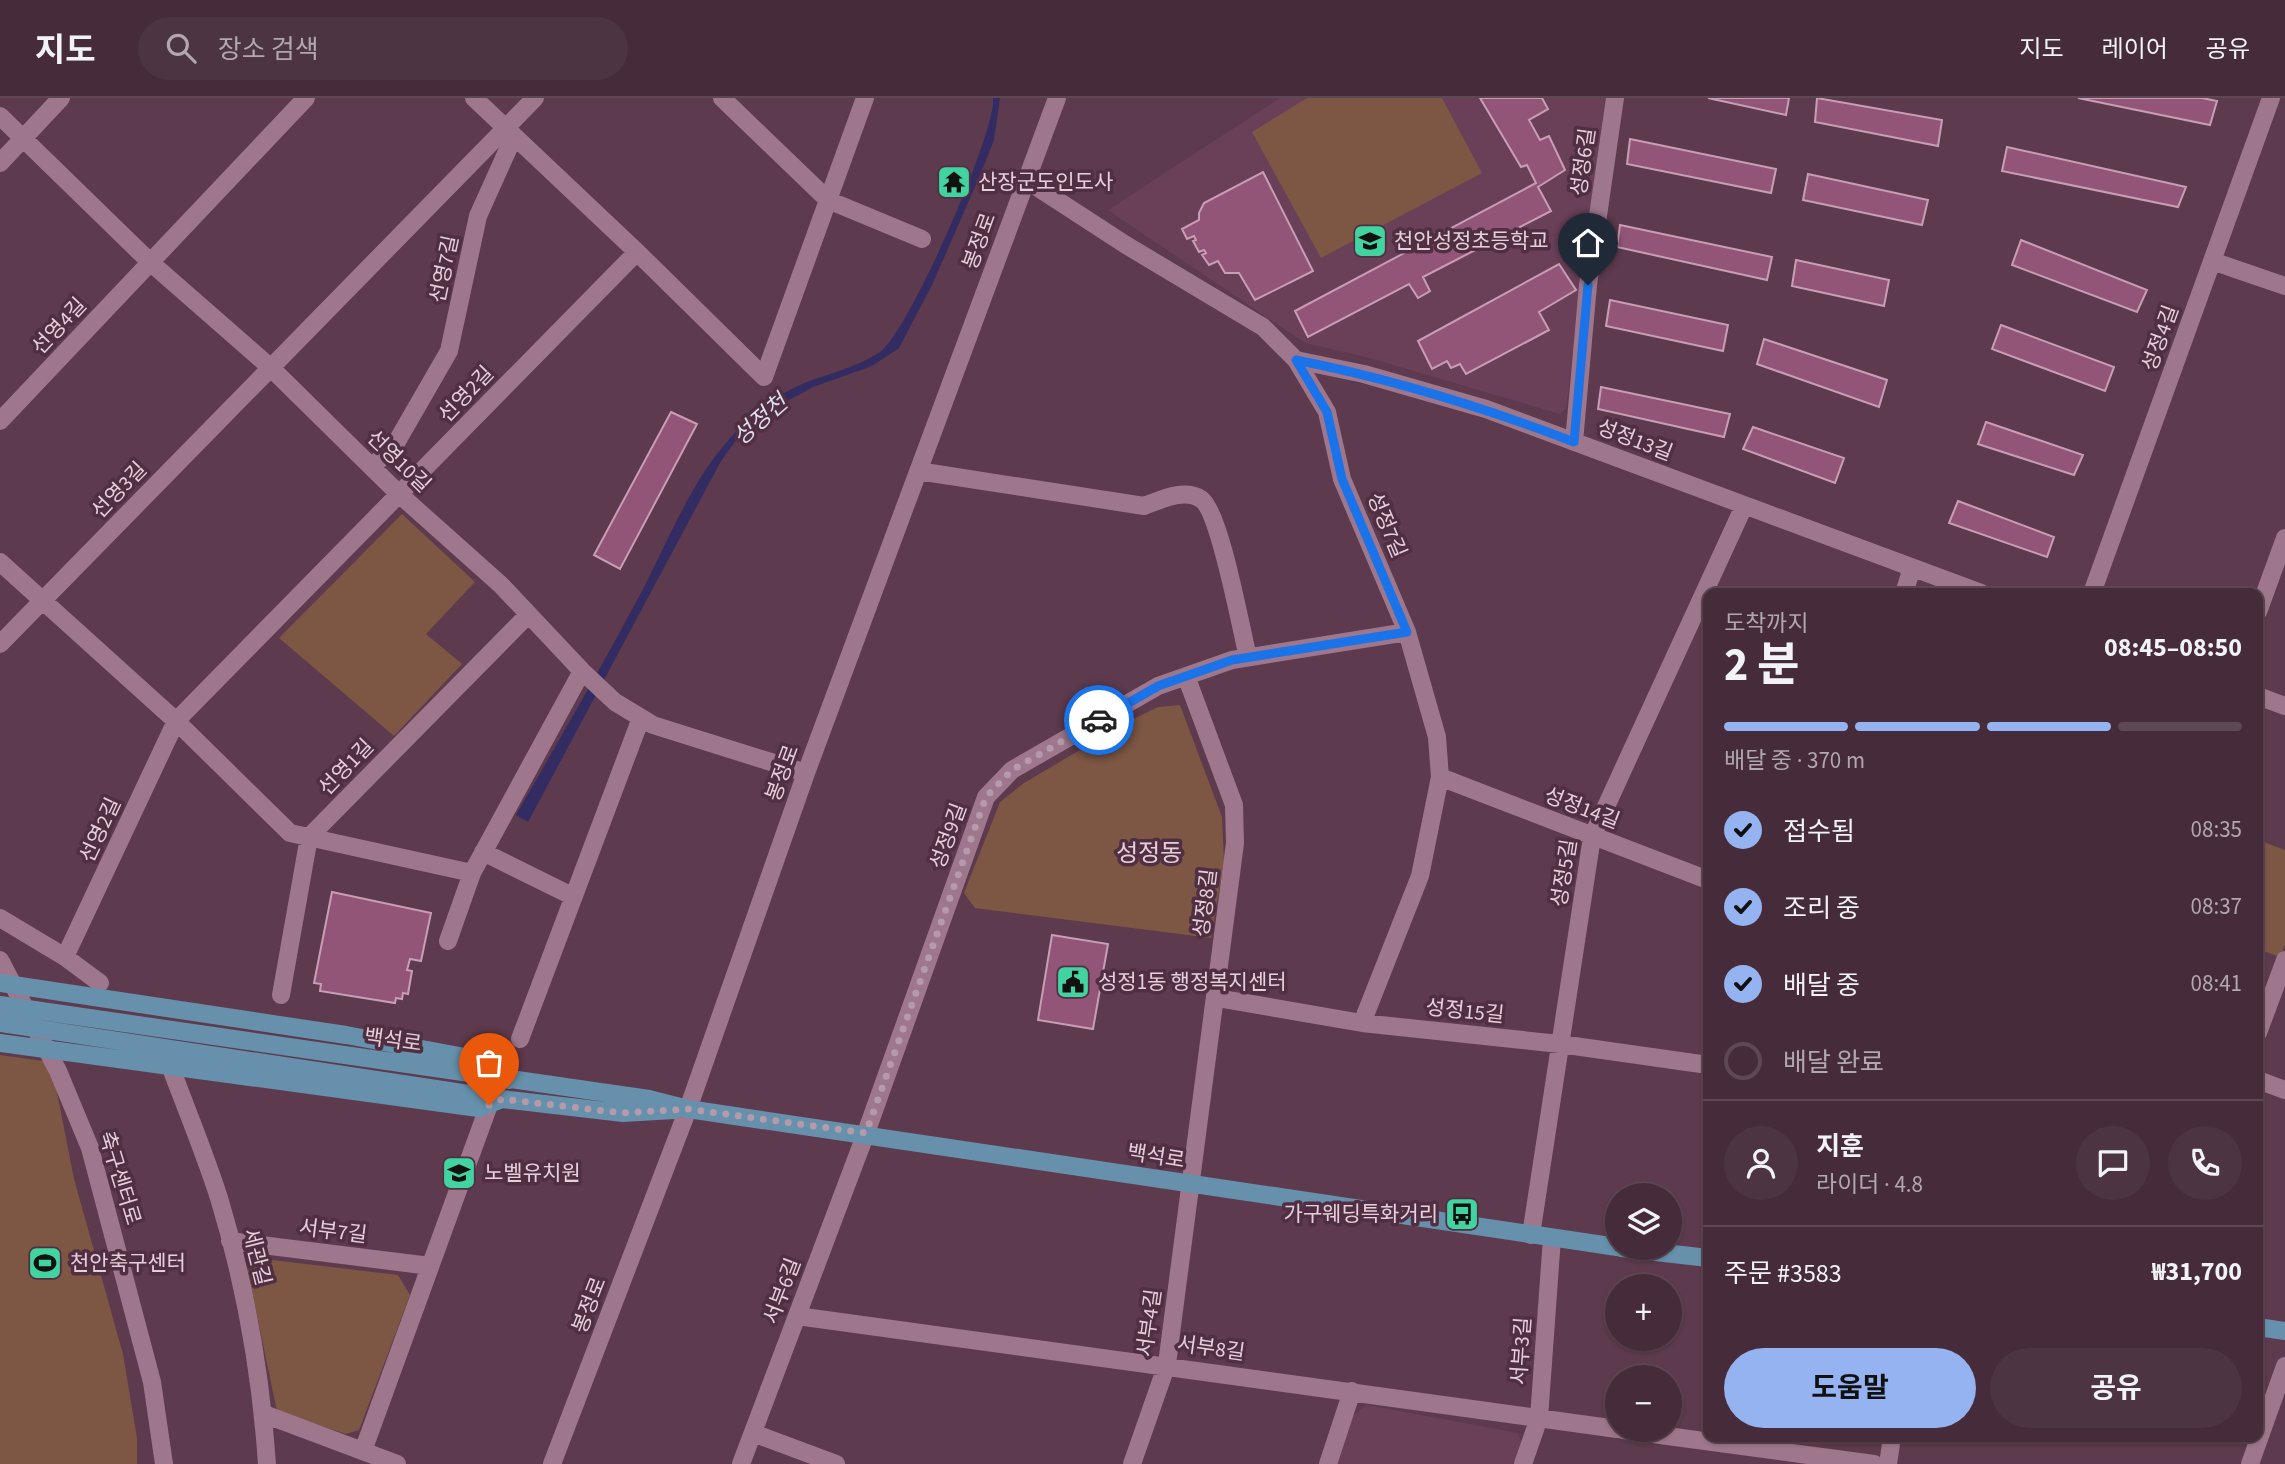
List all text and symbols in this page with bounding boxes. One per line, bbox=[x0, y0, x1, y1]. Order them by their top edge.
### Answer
search box bbox=[138, 17, 628, 80]
text: 지도 bbox=[35, 27, 96, 74]
icon: search bbox=[162, 29, 200, 67]
text: 장소 검색 bbox=[218, 31, 319, 68]
text: 지도 bbox=[2019, 32, 2064, 67]
text: 레이어 bbox=[2102, 32, 2168, 67]
text: 공유 bbox=[2206, 32, 2250, 67]
street label: 성정6길 bbox=[1563, 126, 1603, 198]
temple icon: 산장군도인도사 bbox=[935, 163, 973, 201]
place label: 산장군도인도사 bbox=[978, 167, 1113, 197]
street label: 봉정로 bbox=[955, 209, 1003, 273]
pin bbox=[1558, 213, 1618, 285]
school or university icon: 천안성정초등학교 bbox=[1351, 222, 1389, 260]
icon: home bbox=[1569, 224, 1607, 262]
place label: 천안성정초등학교 bbox=[1394, 226, 1549, 256]
street label: 선영7길 bbox=[422, 232, 466, 306]
street label: 선영4길 bbox=[25, 291, 93, 361]
street label: 성정4길 bbox=[2134, 301, 2186, 375]
street label: 선영2길 bbox=[431, 359, 501, 429]
water label: 성정천 bbox=[725, 385, 797, 453]
street label: 성정13길 bbox=[1593, 412, 1677, 468]
street label: 선영10길 bbox=[360, 423, 438, 499]
street label: 선영3길 bbox=[84, 455, 154, 525]
street label: 성정7길 bbox=[1360, 488, 1414, 562]
text: 도착까지 bbox=[1724, 607, 1809, 640]
text: 08:45–08:50 bbox=[2104, 629, 2242, 666]
text: 2 분 bbox=[1724, 633, 1800, 698]
courier bbox=[1064, 685, 1134, 755]
icon: car bbox=[1080, 701, 1118, 739]
street label: 선영1길 bbox=[311, 732, 381, 802]
street label: 봉정로 bbox=[758, 741, 806, 805]
text: 배달 중 · 370 m bbox=[1724, 744, 1865, 777]
street label: 성정14길 bbox=[1540, 780, 1624, 836]
street label: 선영2길 bbox=[72, 793, 128, 867]
street label: 성정9길 bbox=[922, 799, 974, 873]
icon: check bbox=[1724, 811, 1762, 849]
text: 접수됨 bbox=[1783, 813, 1855, 850]
text: 08:35 bbox=[2191, 813, 2242, 846]
district label: 성정동 bbox=[1116, 836, 1182, 871]
street label: 성정5길 bbox=[1544, 837, 1584, 909]
street label: 성정8길 bbox=[1186, 867, 1224, 939]
icon: check bbox=[1724, 888, 1762, 926]
text: 조리 중 bbox=[1783, 890, 1860, 927]
text: 08:37 bbox=[2191, 890, 2242, 923]
public building icon: 성정1동 행정복지센터 bbox=[1054, 963, 1092, 1001]
icon: check bbox=[1724, 965, 1762, 1003]
place label: 성정1동 행정복지센터 bbox=[1098, 967, 1287, 997]
text: 배달 중 bbox=[1783, 967, 1860, 1004]
text: 08:41 bbox=[2191, 967, 2242, 1000]
street label: 성정15길 bbox=[1424, 992, 1506, 1030]
street label: 백석로 bbox=[362, 1021, 424, 1059]
pin bbox=[459, 1033, 519, 1105]
icon: bag bbox=[470, 1044, 508, 1082]
text: 배달 완료 bbox=[1783, 1044, 1884, 1081]
button: person bbox=[1724, 1126, 1798, 1200]
button: chat bbox=[2076, 1126, 2150, 1200]
button: phone bbox=[2168, 1126, 2242, 1200]
street label: 축구센터로 bbox=[92, 1127, 148, 1229]
text: 지훈 bbox=[1816, 1128, 1864, 1165]
street label: 백석로 bbox=[1125, 1137, 1187, 1175]
school or university icon: 노벨유치원 bbox=[440, 1154, 478, 1192]
place label: 노벨유치원 bbox=[484, 1158, 581, 1188]
text: 라이더 · 4.8 bbox=[1816, 1168, 1923, 1201]
map controls bbox=[1605, 1183, 1682, 1442]
button: layers bbox=[1605, 1183, 1682, 1260]
bus stop icon: 가구웨딩특화거리 bbox=[1443, 1195, 1481, 1233]
place label: 가구웨딩특화거리 bbox=[1283, 1199, 1438, 1229]
street label: 서부7길 bbox=[297, 1212, 369, 1250]
street label: 세관길 bbox=[235, 1225, 279, 1289]
sports icon: 천안축구센터 bbox=[26, 1244, 64, 1282]
place label: 천안축구센터 bbox=[70, 1248, 186, 1278]
text: ₩31,700 bbox=[2152, 1253, 2242, 1290]
street label: 서부6길 bbox=[756, 1254, 808, 1328]
text: 주문 #3583 bbox=[1724, 1255, 1842, 1292]
street label: 봉정로 bbox=[565, 1273, 613, 1337]
button: + bbox=[1605, 1274, 1682, 1351]
street label: 서부4길 bbox=[1129, 1287, 1169, 1359]
street label: 서부3길 bbox=[1504, 1316, 1538, 1386]
street label: 서부8길 bbox=[1175, 1328, 1247, 1368]
button: 도움말 bbox=[1724, 1348, 1976, 1428]
button: 공유 bbox=[1990, 1348, 2242, 1428]
button: − bbox=[1605, 1365, 1682, 1442]

